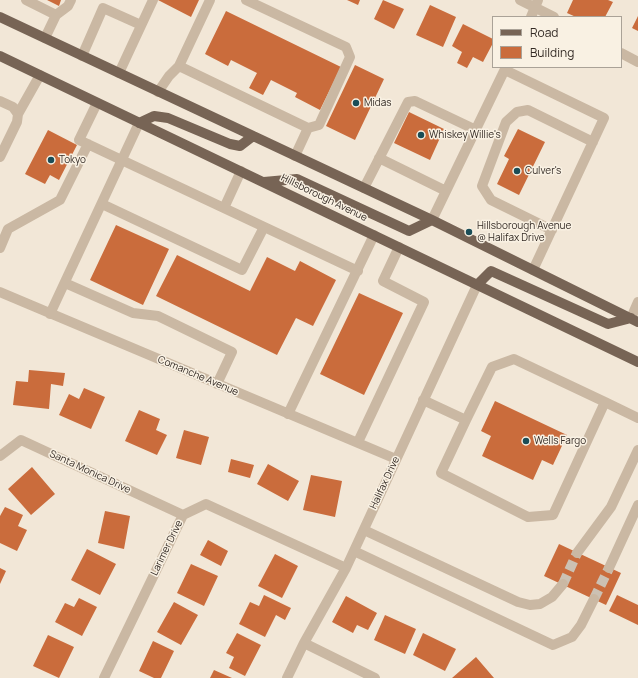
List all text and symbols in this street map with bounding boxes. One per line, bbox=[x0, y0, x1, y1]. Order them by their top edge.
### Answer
legend bbox=[492, 16, 622, 68]
text: Road bbox=[530, 24, 558, 41]
text: Building bbox=[530, 44, 574, 61]
place label: Midas bbox=[364, 97, 391, 109]
marker: Midas bbox=[351, 98, 361, 108]
place label: Whiskey Willie's bbox=[429, 129, 501, 141]
marker: Whiskey Willie's bbox=[416, 130, 426, 140]
place label: Tokyo bbox=[59, 154, 86, 166]
marker: Tokyo bbox=[46, 155, 56, 165]
place label: Culver's bbox=[525, 165, 561, 177]
marker: Culver's bbox=[512, 166, 522, 176]
street label: Hillsborough Avenue bbox=[279, 172, 369, 224]
place label: Hillsborough Avenue @ Halifax Drive bbox=[477, 220, 571, 244]
marker: Hillsborough Avenue @ Halifax Drive bbox=[464, 227, 474, 237]
street label: Comanche Avenue bbox=[156, 354, 240, 398]
place label: Wells Fargo bbox=[534, 435, 586, 447]
marker: Wells Fargo bbox=[521, 436, 531, 446]
street label: Santa Monica Drive bbox=[47, 448, 133, 496]
street label: Halifax Drive bbox=[368, 455, 402, 511]
street label: Larimer Drive bbox=[148, 518, 186, 578]

